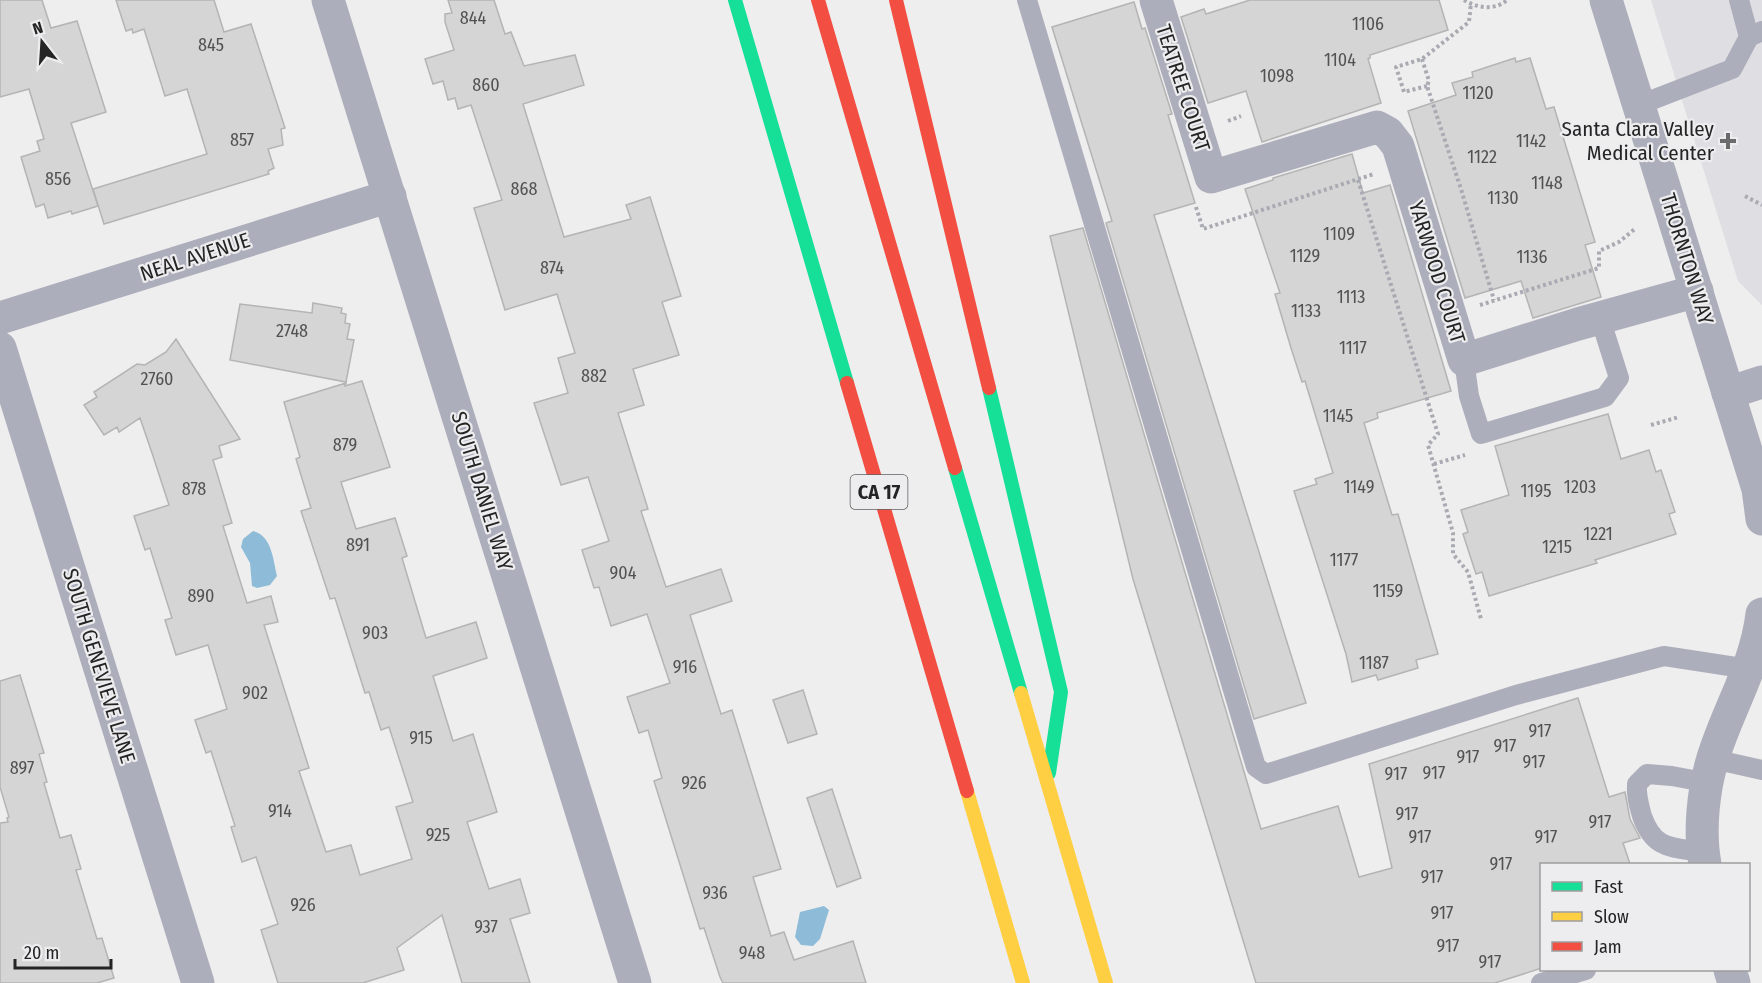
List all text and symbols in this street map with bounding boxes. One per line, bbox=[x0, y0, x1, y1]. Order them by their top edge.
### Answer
house number: 844 bbox=[460, 7, 486, 29]
north arrow bbox=[12, 12, 72, 72]
house number: 1106 bbox=[1352, 13, 1384, 35]
text: N bbox=[30, 18, 45, 39]
street label: TEATREE COURT bbox=[1150, 21, 1216, 155]
house number: 845 bbox=[198, 34, 224, 56]
house number: 1104 bbox=[1324, 49, 1356, 71]
house number: 1098 bbox=[1260, 65, 1294, 87]
house number: 860 bbox=[472, 74, 500, 96]
house number: 1120 bbox=[1462, 82, 1494, 104]
place label: Santa Clara Valley Medical Center bbox=[1562, 116, 1715, 166]
house number: 857 bbox=[230, 129, 254, 151]
house number: 1142 bbox=[1516, 130, 1546, 152]
marker: Santa Clara Valley Medical Center bbox=[1719, 132, 1737, 150]
house number: 1122 bbox=[1467, 146, 1497, 168]
house number: 856 bbox=[45, 168, 71, 190]
house number: 1148 bbox=[1531, 172, 1563, 194]
house number: 868 bbox=[511, 178, 537, 200]
house number: 1130 bbox=[1487, 187, 1519, 209]
street label: THORNTON WAY bbox=[1655, 190, 1719, 328]
street label: YARWOOD COURT bbox=[1403, 198, 1471, 347]
house number: 1109 bbox=[1323, 223, 1355, 245]
street label: NEAL AVENUE bbox=[137, 227, 253, 287]
house number: 1129 bbox=[1290, 245, 1320, 267]
house number: 1136 bbox=[1517, 246, 1547, 268]
house number: 874 bbox=[540, 257, 564, 279]
house number: 1113 bbox=[1337, 286, 1365, 308]
house number: 1133 bbox=[1291, 300, 1321, 322]
house number: 2748 bbox=[276, 320, 308, 342]
house number: 1117 bbox=[1339, 337, 1367, 359]
house number: 882 bbox=[581, 365, 607, 387]
house number: 2760 bbox=[141, 368, 174, 390]
house number: 1145 bbox=[1323, 405, 1353, 427]
street label: SOUTH DANIEL WAY bbox=[445, 408, 519, 574]
house number: 879 bbox=[333, 434, 357, 456]
road number: CA 17 bbox=[850, 475, 908, 509]
house number: 1149 bbox=[1344, 476, 1374, 498]
house number: 1203 bbox=[1564, 476, 1596, 498]
house number: 878 bbox=[182, 478, 206, 500]
house number: 1195 bbox=[1521, 480, 1551, 502]
house number: 1221 bbox=[1583, 523, 1613, 545]
house number: 891 bbox=[346, 534, 370, 556]
house number: 1215 bbox=[1542, 536, 1572, 558]
house number: 1177 bbox=[1330, 549, 1358, 571]
house number: 904 bbox=[610, 562, 637, 584]
street label: SOUTH GENEVIEVE LANE bbox=[57, 565, 141, 767]
house number: 1159 bbox=[1373, 580, 1403, 602]
house number: 890 bbox=[188, 585, 214, 607]
house number: 903 bbox=[362, 622, 388, 644]
house number: 1187 bbox=[1359, 652, 1389, 674]
house number: 916 bbox=[673, 656, 697, 678]
house number: 902 bbox=[242, 682, 268, 704]
house number: 917 bbox=[1529, 720, 1551, 742]
house number: 915 bbox=[409, 727, 433, 749]
house number: 917 bbox=[1494, 735, 1516, 757]
house number: 917 bbox=[1457, 746, 1479, 768]
house number: 917 bbox=[1523, 751, 1545, 773]
house number: 897 bbox=[10, 757, 34, 779]
house number: 917 bbox=[1423, 762, 1445, 784]
house number: 917 bbox=[1385, 763, 1407, 785]
house number: 926 bbox=[681, 772, 707, 794]
house number: 914 bbox=[268, 800, 292, 822]
house number: 917 bbox=[1396, 803, 1418, 825]
house number: 917 bbox=[1589, 811, 1611, 833]
house number: 925 bbox=[426, 824, 450, 846]
house number: 917 bbox=[1409, 826, 1431, 848]
house number: 917 bbox=[1535, 826, 1557, 848]
house number: 917 bbox=[1490, 853, 1512, 875]
legend bbox=[1540, 863, 1750, 971]
house number: 917 bbox=[1421, 866, 1443, 888]
text: Fast bbox=[1594, 876, 1623, 898]
house number: 936 bbox=[702, 882, 728, 904]
house number: 926 bbox=[290, 894, 316, 916]
house number: 917 bbox=[1431, 902, 1453, 924]
text: Slow bbox=[1594, 906, 1629, 928]
house number: 937 bbox=[474, 916, 498, 938]
scale bar bbox=[15, 932, 111, 970]
house number: 917 bbox=[1437, 935, 1459, 957]
text: Jam bbox=[1594, 936, 1622, 958]
text: 20 m bbox=[24, 942, 59, 964]
house number: 948 bbox=[739, 942, 765, 964]
house number: 917 bbox=[1479, 951, 1501, 973]

